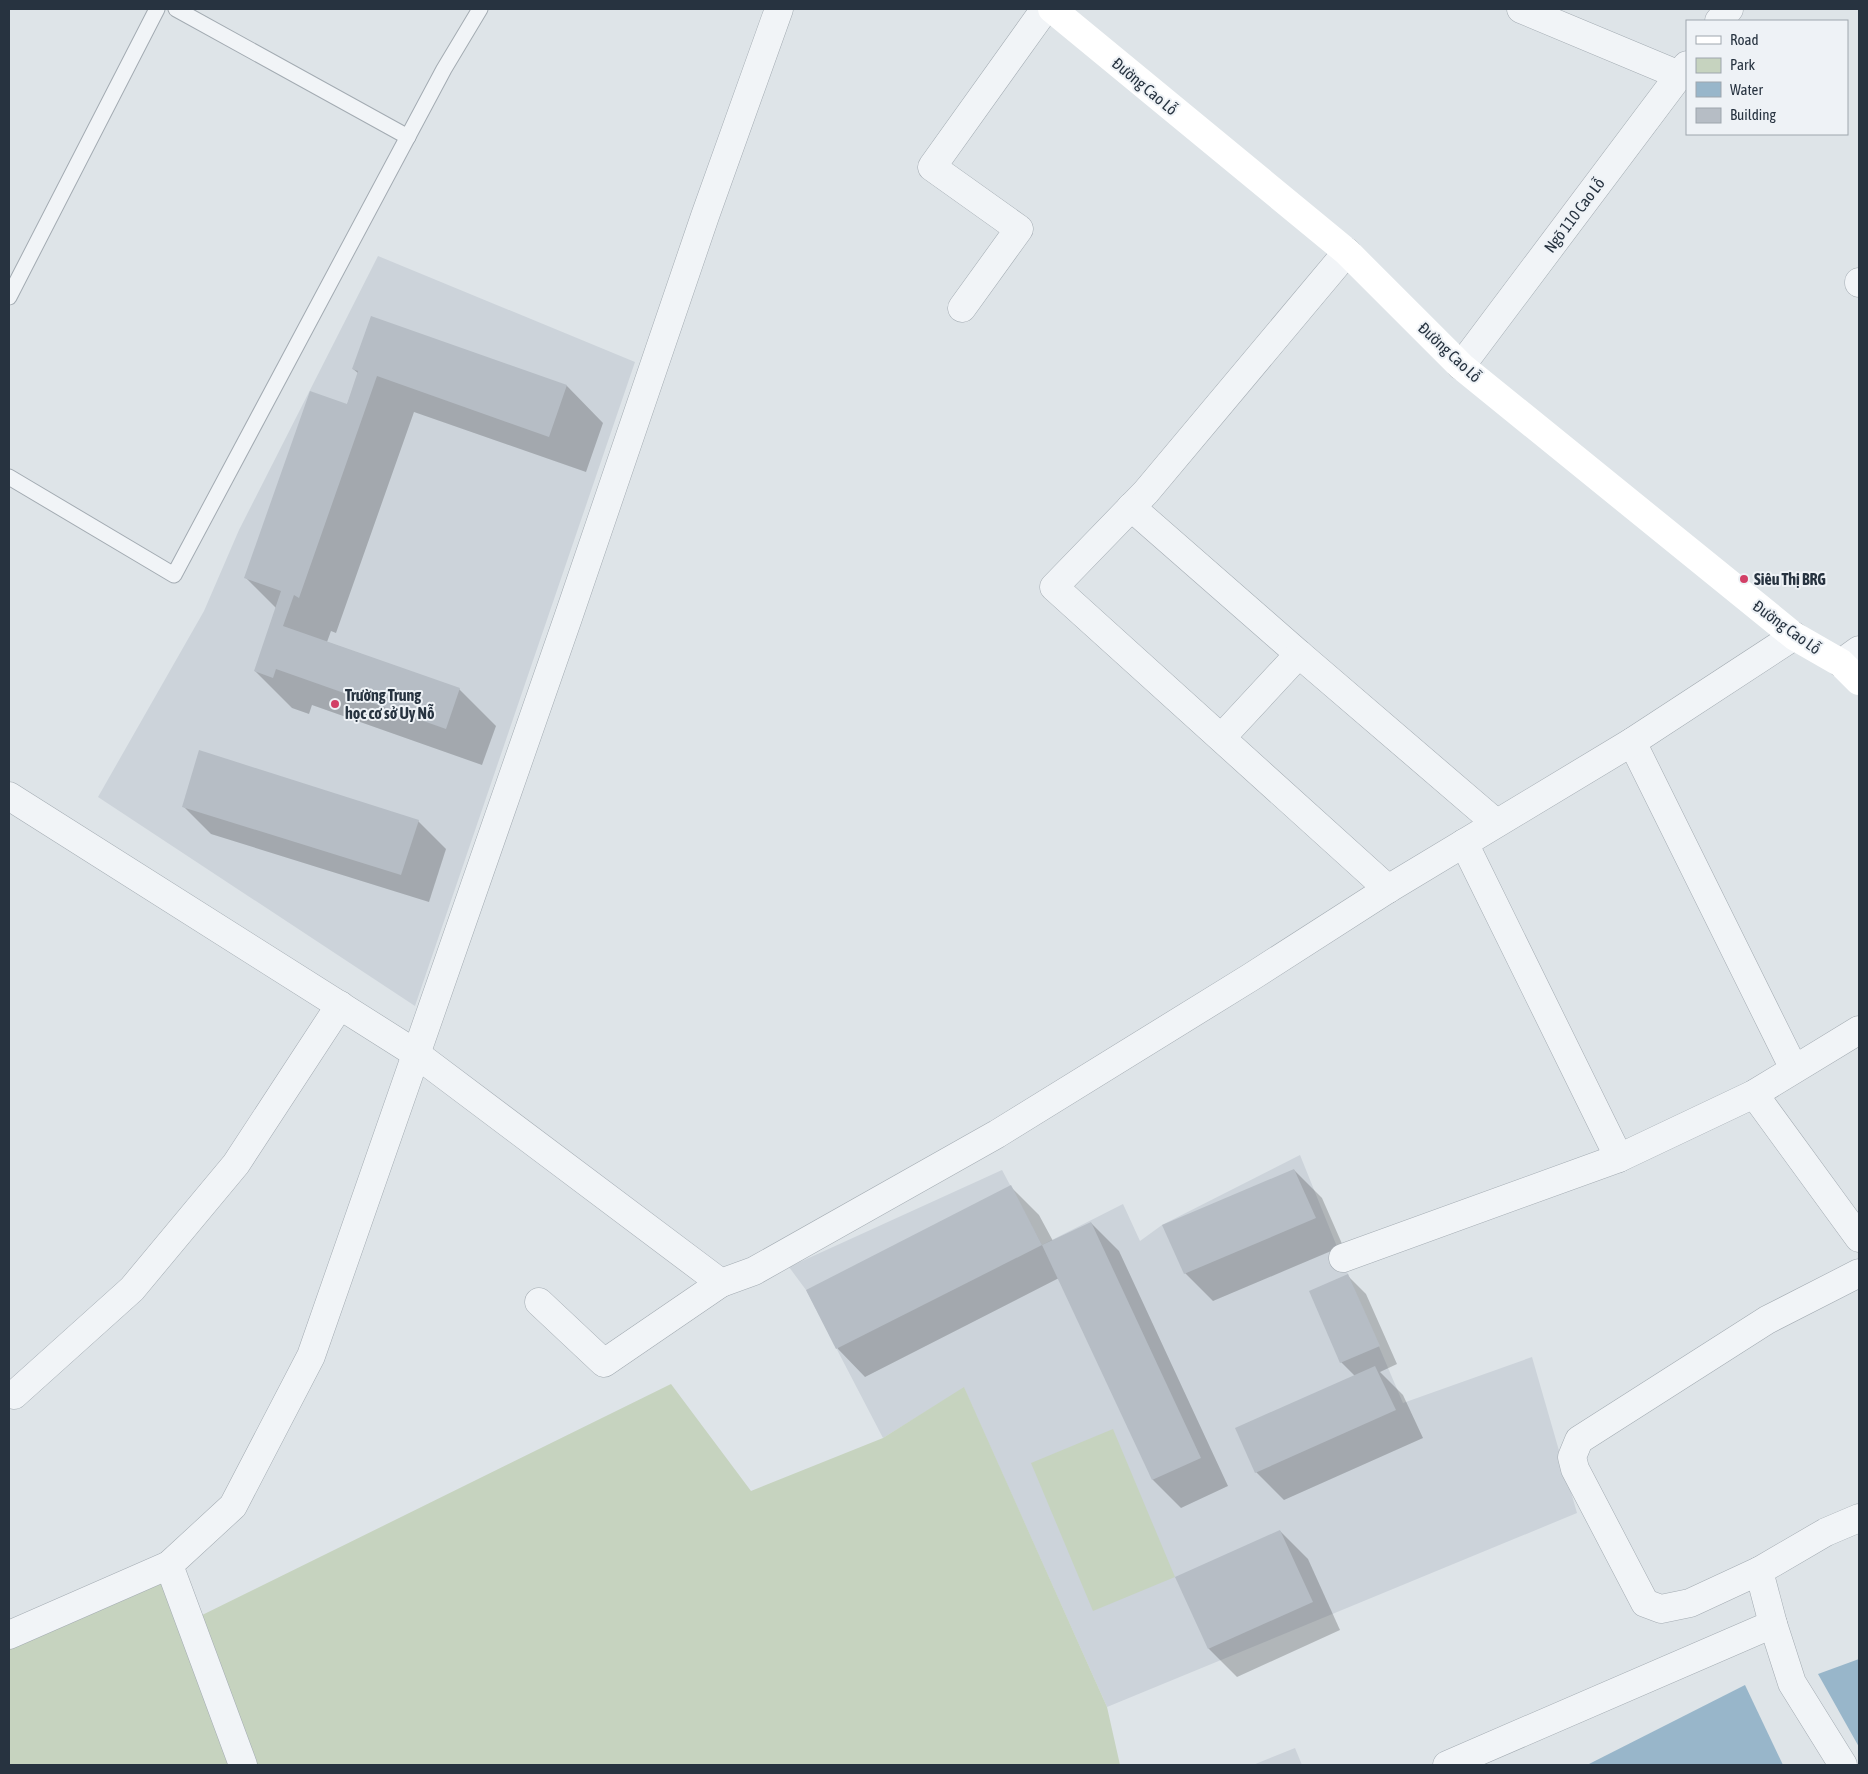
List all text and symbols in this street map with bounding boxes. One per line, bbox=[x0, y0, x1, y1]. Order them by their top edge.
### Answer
legend bbox=[1686, 20, 1848, 135]
text: Road bbox=[1730, 31, 1759, 48]
street label: Đường Cao Lỗ bbox=[1108, 54, 1181, 119]
text: Park bbox=[1730, 56, 1755, 73]
text: Water bbox=[1730, 81, 1763, 98]
text: Building bbox=[1730, 106, 1776, 123]
street label: Ngõ 110 Cao Lỗ bbox=[1540, 174, 1609, 256]
street label: Đường Cao Lỗ bbox=[1414, 318, 1485, 386]
place label: Siêu Thị BRG bbox=[1754, 570, 1826, 588]
marker: Siêu Thị BRG bbox=[1738, 573, 1750, 585]
street label: Đường Cao Lỗ bbox=[1749, 596, 1824, 658]
place label: Trường Trung học cơ sở Uy Nỗ bbox=[345, 686, 435, 722]
marker: Trường Trung học cơ sở Uy Nỗ bbox=[329, 698, 341, 710]

